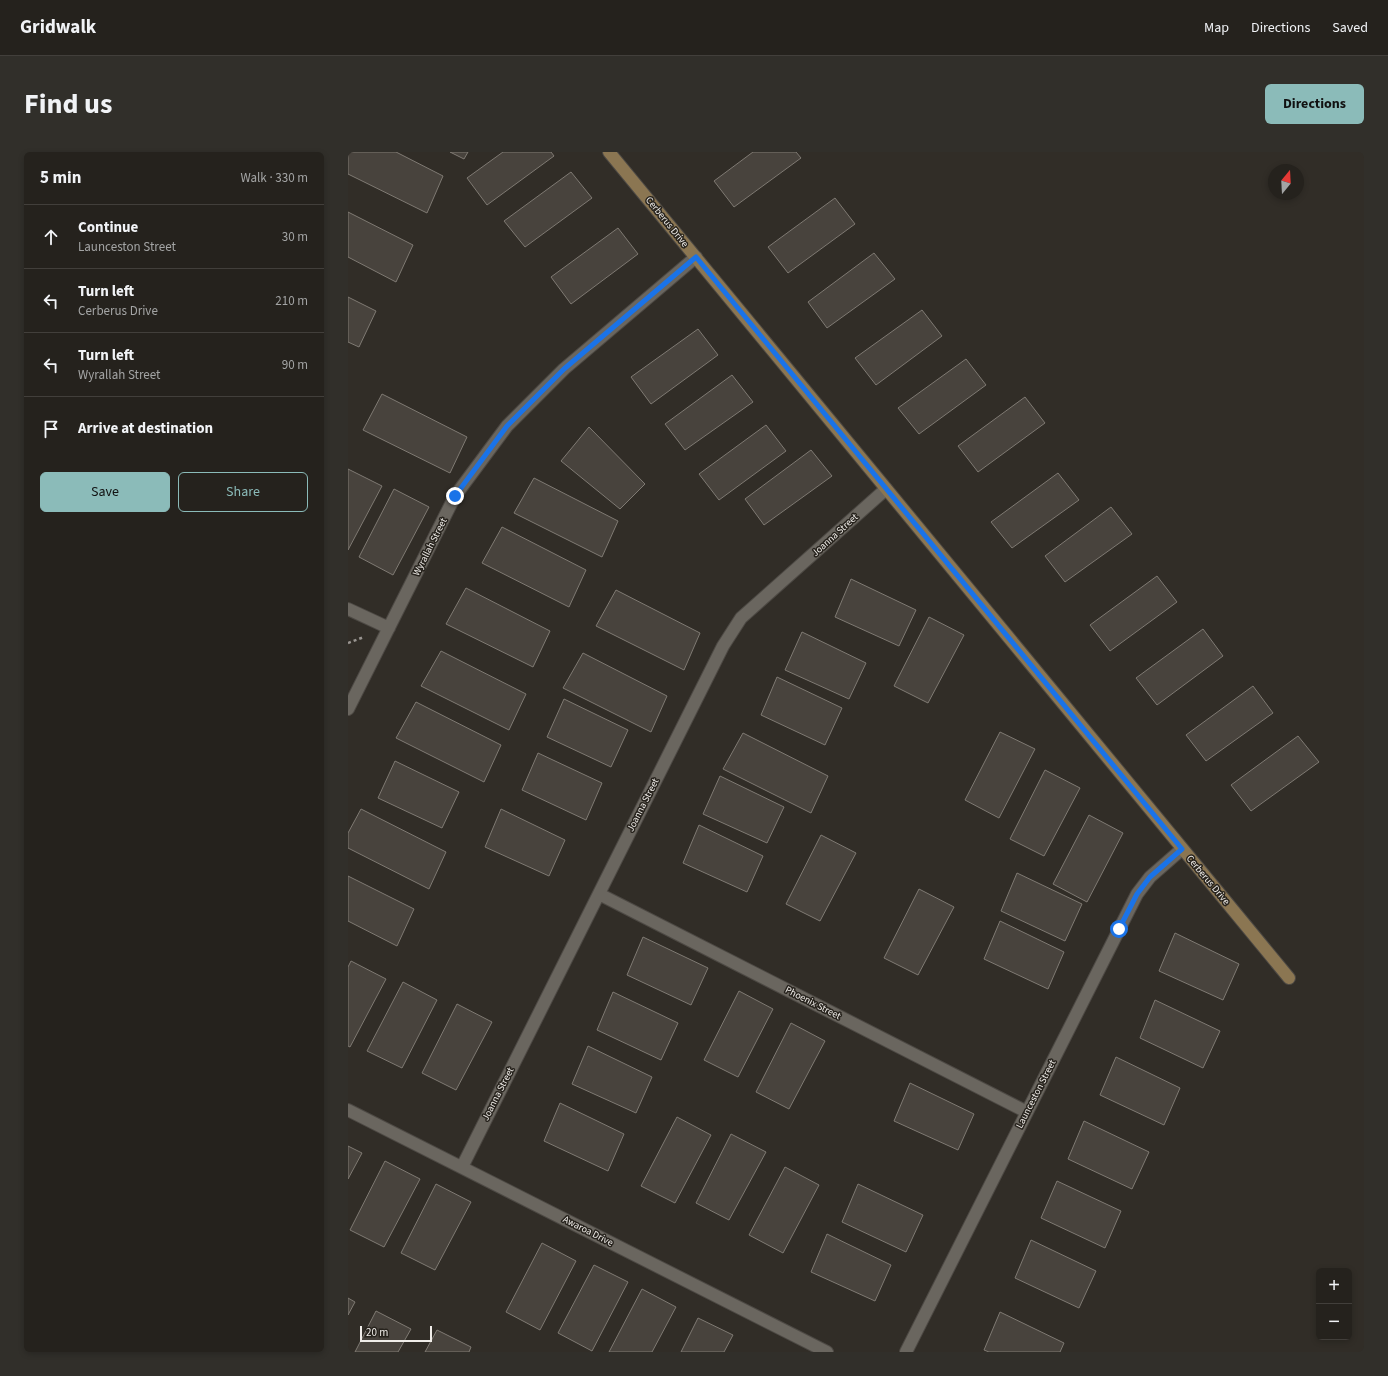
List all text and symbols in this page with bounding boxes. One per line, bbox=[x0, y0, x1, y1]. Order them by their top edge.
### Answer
text: Gridwalk bbox=[20, 14, 96, 41]
text: Map bbox=[1204, 18, 1229, 38]
text: Directions bbox=[1251, 18, 1310, 38]
text: Saved bbox=[1332, 18, 1368, 38]
text: Find us bbox=[24, 84, 112, 124]
button: Directions bbox=[1265, 84, 1364, 124]
north arrow bbox=[1268, 164, 1304, 200]
text: 5 min bbox=[40, 166, 81, 190]
text: Walk · 330 m bbox=[240, 169, 308, 187]
street label: Cerberus Drive bbox=[642, 194, 692, 250]
text: Continue bbox=[78, 217, 138, 238]
icon: ahead bbox=[40, 226, 62, 248]
text: 30 m bbox=[282, 228, 308, 246]
text: Launceston Street bbox=[78, 238, 176, 256]
text: Turn left bbox=[78, 281, 134, 302]
icon: left bbox=[40, 290, 62, 312]
text: 210 m bbox=[275, 292, 308, 310]
text: Cerberus Drive bbox=[78, 302, 158, 320]
text: Turn left bbox=[78, 345, 134, 366]
icon: left bbox=[40, 354, 62, 376]
text: 90 m bbox=[282, 356, 308, 374]
text: Wyrallah Street bbox=[78, 366, 160, 384]
icon: arrive bbox=[40, 418, 62, 440]
text: Arrive at destination bbox=[78, 418, 213, 439]
button: Save bbox=[40, 472, 170, 512]
button: Share bbox=[178, 472, 308, 512]
route end bbox=[446, 487, 464, 505]
street label: Joanna Street bbox=[809, 510, 862, 560]
street label: Wyrallah Street bbox=[409, 515, 451, 578]
street label: Joanna Street bbox=[624, 775, 663, 834]
street label: Cerberus Drive bbox=[1183, 852, 1233, 908]
route start bbox=[1110, 920, 1128, 938]
street label: Phoenix Street bbox=[783, 983, 844, 1023]
street label: Launceston Street bbox=[1013, 1057, 1060, 1131]
street label: Joanna Street bbox=[479, 1064, 518, 1123]
street label: Awaroa Drive bbox=[560, 1212, 616, 1250]
map controls bbox=[1316, 1268, 1352, 1340]
button: + bbox=[1316, 1268, 1352, 1304]
button: − bbox=[1316, 1304, 1352, 1340]
scale bar bbox=[360, 1324, 432, 1343]
text: 20 m bbox=[366, 1325, 388, 1340]

